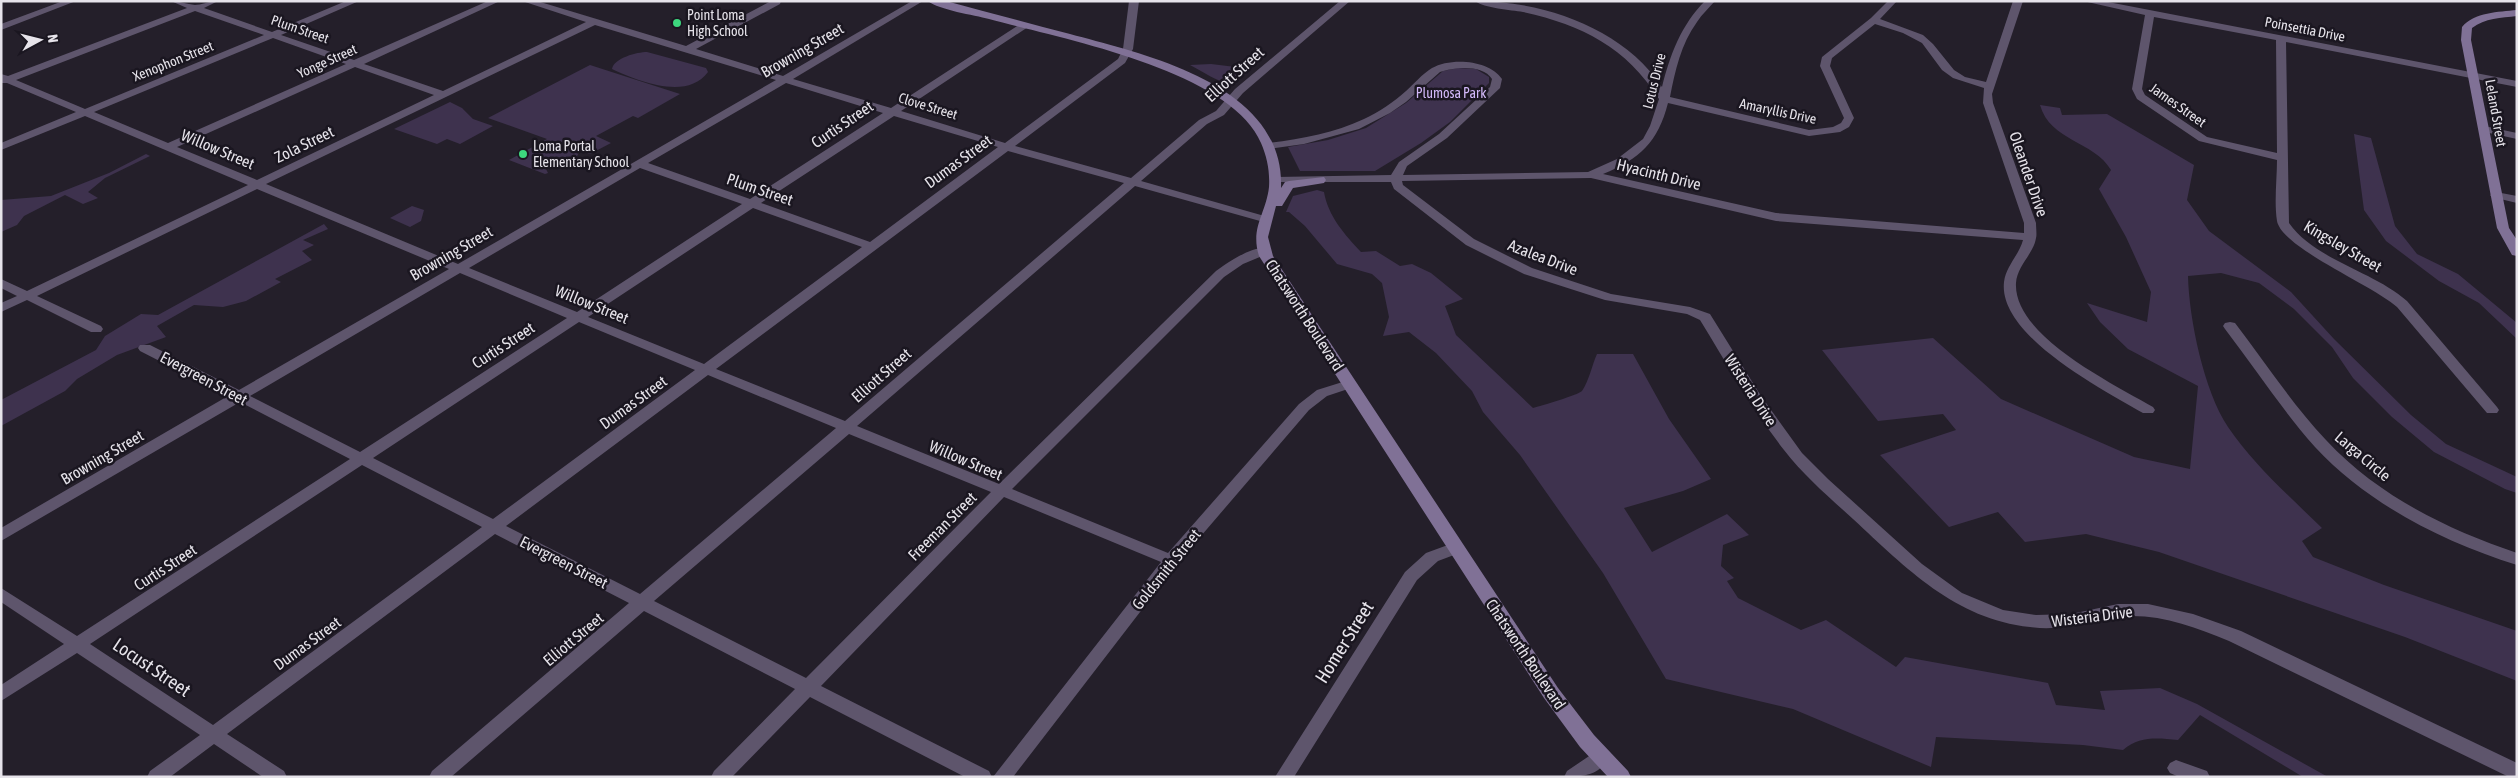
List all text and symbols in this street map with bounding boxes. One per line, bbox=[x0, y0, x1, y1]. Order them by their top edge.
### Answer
place label: Point Loma High School bbox=[687, 7, 748, 39]
street label: Plum Street bbox=[269, 12, 331, 46]
street label: Poinsettia Drive bbox=[2263, 13, 2347, 45]
north arrow bbox=[15, 15, 65, 65]
marker: Point Loma High School bbox=[671, 17, 683, 29]
street label: Browning Street bbox=[757, 19, 847, 82]
text: N bbox=[44, 33, 61, 43]
street label: Xenophon Street bbox=[130, 38, 216, 84]
street label: Yonge Street bbox=[295, 41, 359, 81]
street label: Elliott Street bbox=[1201, 43, 1267, 105]
street label: Lotus Drive bbox=[1639, 51, 1669, 111]
street label: Leland Street bbox=[2482, 78, 2510, 148]
street label: James Street bbox=[2147, 80, 2209, 130]
park label: Plumosa Park bbox=[1416, 85, 1486, 101]
street label: Clove Street bbox=[897, 89, 959, 123]
street label: Amaryllis Drive bbox=[1738, 95, 1818, 127]
street label: Curtis Street bbox=[808, 97, 877, 151]
street label: Zola Street bbox=[271, 122, 337, 166]
street label: Willow Street bbox=[179, 126, 258, 173]
street label: Oleander Drive bbox=[2006, 129, 2052, 219]
street label: Dumas Street bbox=[921, 130, 995, 191]
place label: Loma Portal Elementary School bbox=[533, 138, 629, 170]
marker: Loma Portal Elementary School bbox=[517, 148, 529, 160]
street label: Hyacinth Drive bbox=[1615, 155, 1703, 194]
street label: Plum Street bbox=[725, 169, 796, 209]
street label: Kingsley Street bbox=[2300, 216, 2385, 277]
street label: Browning Street bbox=[406, 222, 496, 285]
street label: Azalea Drive bbox=[1506, 236, 1580, 278]
street label: Chatsworth Boulevard bbox=[1262, 256, 1348, 374]
street label: Willow Street bbox=[553, 281, 632, 327]
street label: Curtis Street bbox=[468, 318, 538, 372]
street label: Elliott Street bbox=[848, 344, 915, 406]
street label: Evergreen Street bbox=[157, 348, 251, 410]
street label: Wisteria Drive bbox=[1721, 351, 1781, 429]
street label: Dumas Street bbox=[596, 371, 670, 432]
street label: Browning Street bbox=[57, 426, 147, 489]
street label: Larga Circle bbox=[2331, 428, 2394, 485]
street label: Willow Street bbox=[927, 437, 1006, 484]
street label: Freeman Street bbox=[904, 488, 980, 564]
street label: Goldsmith Street bbox=[1128, 525, 1204, 613]
street label: Evergreen Street bbox=[517, 532, 611, 593]
street label: Curtis Street bbox=[130, 540, 200, 594]
street label: Chatsworth Boulevard bbox=[1483, 596, 1569, 712]
street label: Homer Street bbox=[1310, 597, 1378, 687]
street label: Wisteria Drive bbox=[2050, 602, 2134, 630]
street label: Elliott Street bbox=[539, 608, 607, 669]
street label: Dumas Street bbox=[270, 612, 344, 673]
street label: Locust Street bbox=[109, 633, 195, 701]

